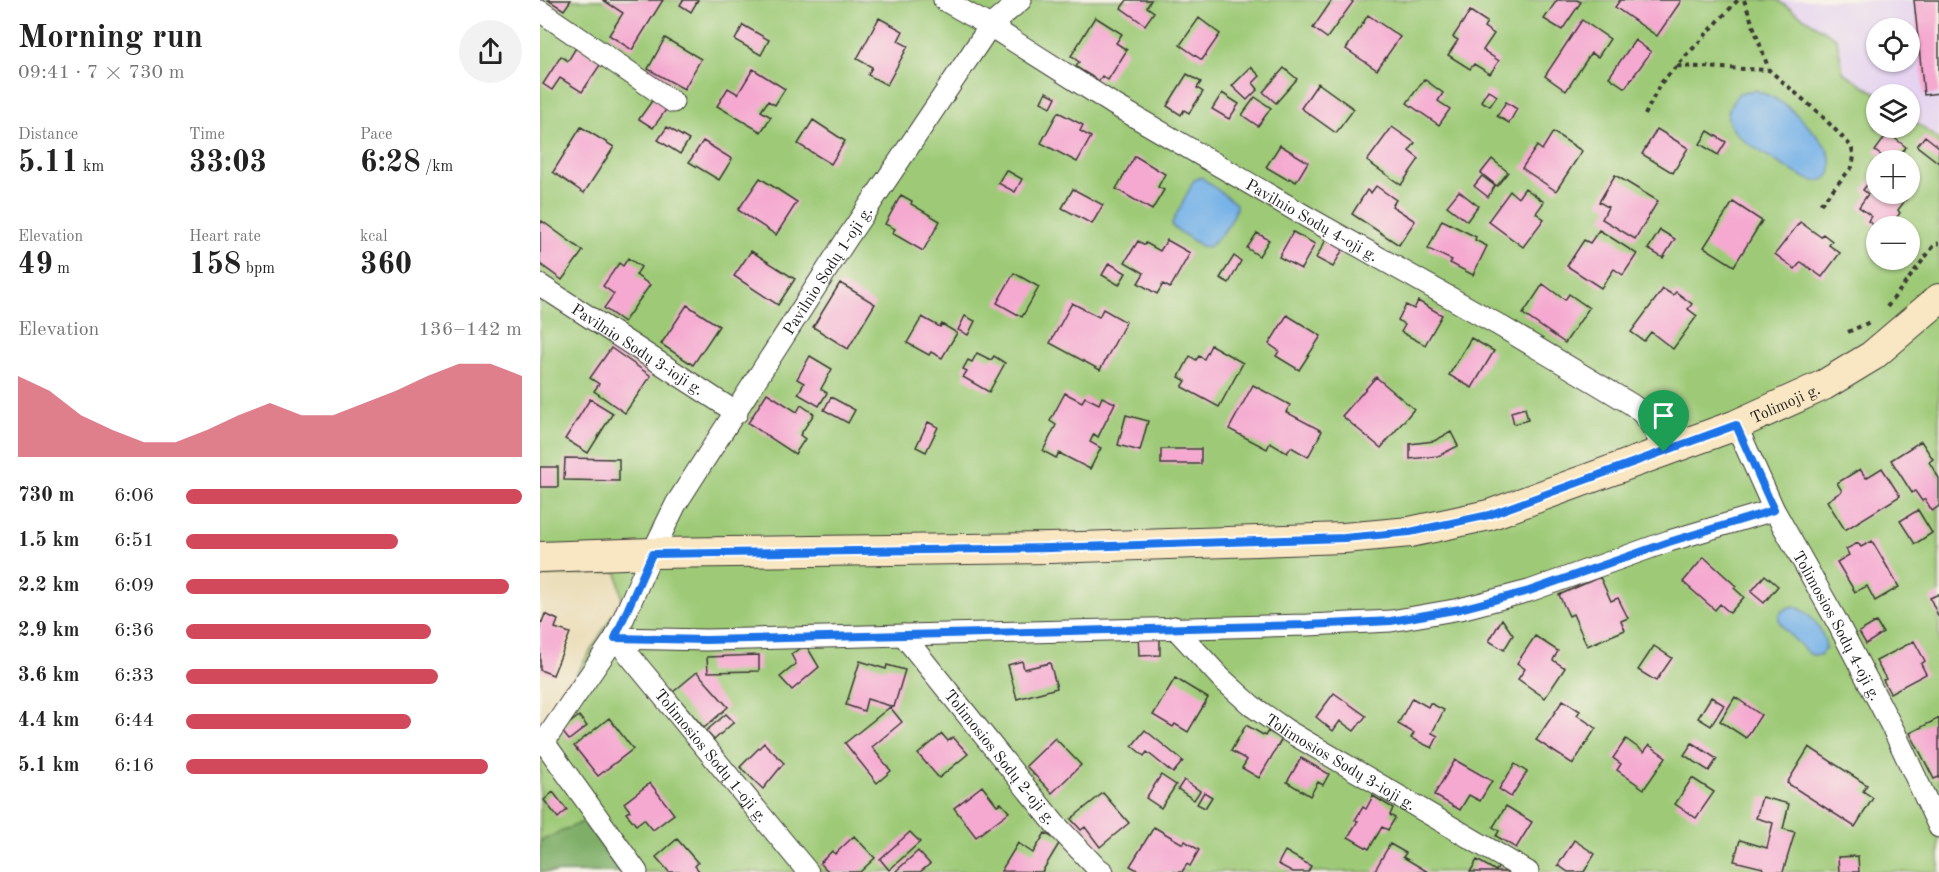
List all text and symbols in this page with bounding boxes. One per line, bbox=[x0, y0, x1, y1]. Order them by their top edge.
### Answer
map controls bbox=[1866, 18, 1920, 270]
button: locate bbox=[1866, 18, 1920, 72]
button: share bbox=[459, 20, 522, 83]
text: Morning run bbox=[18, 22, 203, 55]
text: 09:41 · 7 × 730 m bbox=[18, 63, 185, 83]
button: layers bbox=[1866, 84, 1920, 138]
text: Distance bbox=[18, 127, 78, 143]
text: Time bbox=[189, 127, 225, 143]
text: Pace bbox=[360, 127, 392, 143]
text: 5.11 bbox=[18, 148, 79, 178]
text: 33:03 bbox=[189, 148, 267, 178]
text: 6:28 bbox=[360, 148, 421, 178]
button: + bbox=[1866, 150, 1920, 204]
text: km bbox=[79, 159, 104, 175]
text: /km bbox=[421, 159, 453, 175]
street label: Pavilnio Sodų 4-oji g. bbox=[1243, 177, 1380, 265]
street label: Pavilnio Sodų 1-oji g. bbox=[781, 204, 876, 338]
button: − bbox=[1866, 216, 1920, 270]
text: Elevation bbox=[18, 229, 83, 245]
text: Heart rate bbox=[189, 229, 261, 245]
text: kcal bbox=[360, 229, 388, 245]
text: 49 bbox=[18, 250, 53, 280]
text: 158 bbox=[189, 250, 241, 280]
text: 360 bbox=[360, 250, 412, 280]
text: m bbox=[53, 261, 70, 277]
text: bpm bbox=[241, 261, 275, 277]
street label: Pavilnio Sodų 3-ioji g. bbox=[568, 302, 706, 399]
text: Elevation bbox=[18, 320, 99, 340]
text: 136–142 m bbox=[419, 320, 522, 340]
street label: Tolimoji g. bbox=[1748, 382, 1823, 427]
pin bbox=[1638, 390, 1689, 452]
icon: arrive bbox=[1647, 399, 1680, 432]
text: 730 m bbox=[18, 486, 74, 506]
text: 6:06 bbox=[114, 486, 154, 506]
text: 1.5 km bbox=[18, 531, 80, 551]
text: 6:51 bbox=[114, 531, 154, 551]
street label: Tolimosios Sodų 4-oji g. bbox=[1789, 549, 1883, 704]
text: 2.2 km bbox=[18, 576, 80, 596]
text: 6:09 bbox=[114, 576, 154, 596]
text: 2.9 km bbox=[18, 621, 80, 641]
text: 6:36 bbox=[114, 621, 154, 641]
text: 3.6 km bbox=[18, 666, 80, 686]
text: 6:33 bbox=[114, 666, 154, 686]
street label: Tolimosios Sodų 1-oji g. bbox=[651, 687, 770, 826]
street label: Tolimosios Sodų 2-oji g. bbox=[940, 687, 1058, 828]
text: 4.4 km bbox=[18, 711, 80, 731]
text: 6:44 bbox=[114, 711, 154, 731]
street label: Tolimosios Sodų 3-ioji g. bbox=[1262, 712, 1418, 814]
text: 5.1 km bbox=[18, 756, 80, 776]
text: 6:16 bbox=[114, 756, 154, 776]

